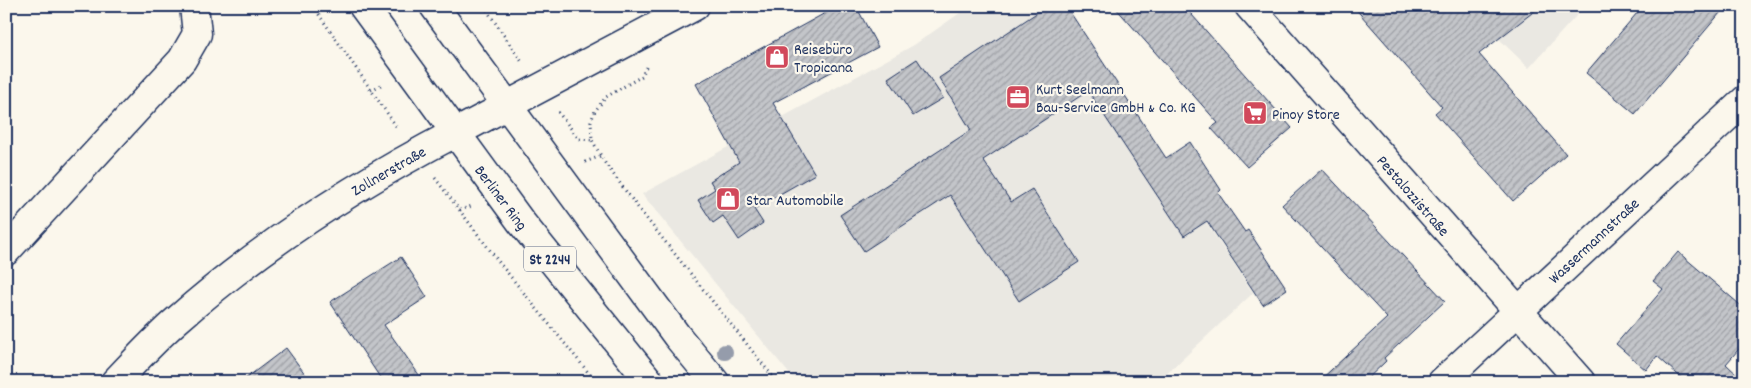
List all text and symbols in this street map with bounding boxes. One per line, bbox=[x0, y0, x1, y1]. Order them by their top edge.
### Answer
place label: Reisebüro Tropicana bbox=[794, 39, 853, 80]
shop icon: Reisebüro Tropicana bbox=[764, 44, 790, 70]
place label: Kurt Seelmann Bau-Service GmbH & Co. KG bbox=[1036, 79, 1196, 120]
office icon: Kurt Seelmann Bau-Service GmbH & Co. KG bbox=[1005, 84, 1031, 110]
supermarket icon: Pinoy Store bbox=[1242, 100, 1268, 126]
place label: Pinoy Store bbox=[1272, 104, 1340, 127]
street label: Zollnerstraße bbox=[348, 141, 431, 203]
street label: Pestalozzistraße bbox=[1370, 151, 1454, 242]
street label: Berliner Ring bbox=[468, 161, 532, 236]
shop icon: Star Automobile bbox=[715, 186, 741, 212]
place label: Star Automobile bbox=[746, 190, 844, 213]
street label: Wassermannstraße bbox=[1544, 193, 1645, 290]
road number: St 2244 bbox=[524, 246, 576, 272]

